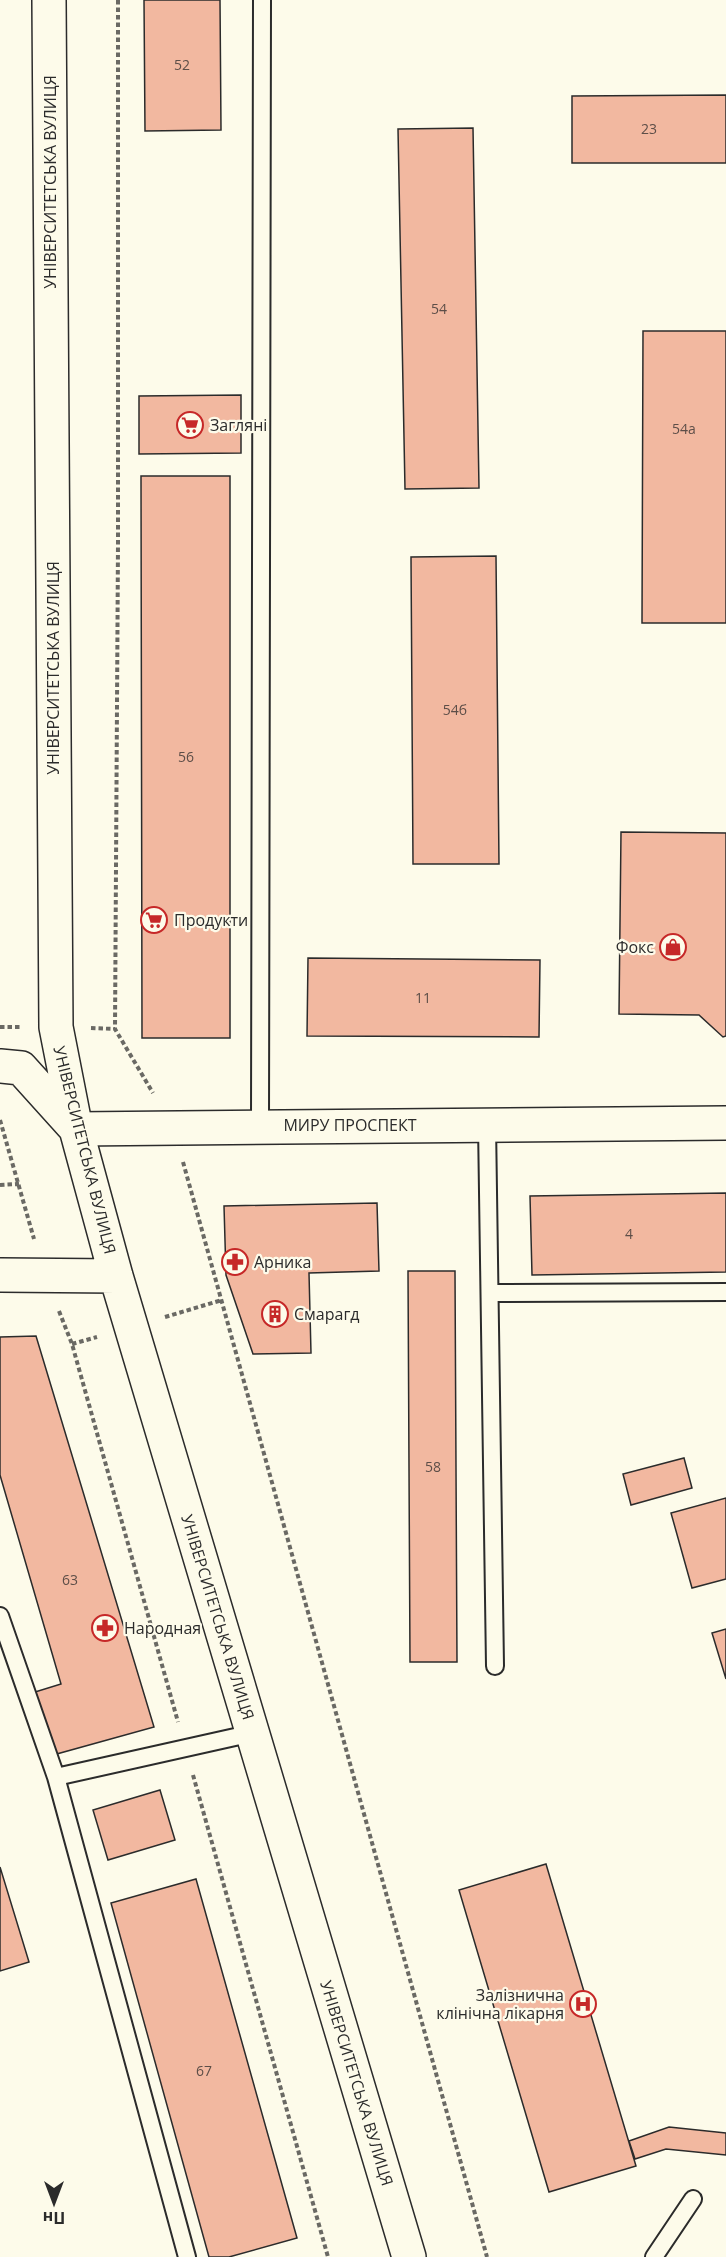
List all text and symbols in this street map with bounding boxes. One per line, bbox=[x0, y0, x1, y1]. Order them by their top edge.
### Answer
house number: 52 bbox=[174, 55, 190, 74]
street label: УНІВЕРСИТЕТСЬКА ВУЛИЦЯ bbox=[39, 75, 61, 289]
house number: 23 bbox=[641, 119, 657, 138]
house number: 54 bbox=[431, 299, 447, 318]
supermarket icon: Загляні bbox=[175, 410, 205, 440]
place label: Загляні bbox=[210, 414, 267, 436]
house number: 54а bbox=[672, 419, 696, 438]
street label: УНІВЕРСИТЕТСЬКА ВУЛИЦЯ bbox=[42, 561, 64, 775]
house number: 54б bbox=[443, 700, 467, 719]
house number: 56 bbox=[178, 747, 194, 766]
supermarket icon: Продукти bbox=[139, 905, 169, 935]
place label: Продукти bbox=[174, 909, 248, 931]
shop icon: Фокс bbox=[658, 932, 688, 962]
place label: Фокс bbox=[616, 936, 654, 958]
house number: 11 bbox=[415, 988, 431, 1007]
street label: УНІВЕРСИТЕТСЬКА ВУЛИЦЯ bbox=[48, 1044, 122, 1256]
street label: МИРУ ПРОСПЕКТ bbox=[283, 1114, 417, 1136]
house number: 4 bbox=[625, 1224, 633, 1243]
pharmacy icon: Арника bbox=[220, 1247, 250, 1277]
place label: Арника bbox=[254, 1251, 311, 1273]
building icon: Смарагд bbox=[260, 1299, 290, 1329]
place label: Смарагд bbox=[294, 1303, 359, 1325]
house number: 58 bbox=[425, 1457, 441, 1476]
street label: УНІВЕРСИТЕТСЬКА ВУЛИЦЯ bbox=[176, 1512, 260, 1722]
house number: 63 bbox=[62, 1570, 78, 1589]
pharmacy icon: Народная bbox=[90, 1613, 120, 1643]
place label: Народная bbox=[124, 1617, 201, 1639]
street label: УНІВЕРСИТЕТСЬКА ВУЛИЦЯ bbox=[315, 1978, 399, 2188]
place label: Залізнична клінічна лікарня bbox=[436, 1984, 564, 2024]
hospital icon: Залізнична клінічна лікарня bbox=[568, 1989, 598, 2019]
house number: 67 bbox=[196, 2061, 212, 2080]
north arrow bbox=[24, 2173, 84, 2233]
text: Пн bbox=[43, 2207, 65, 2229]

